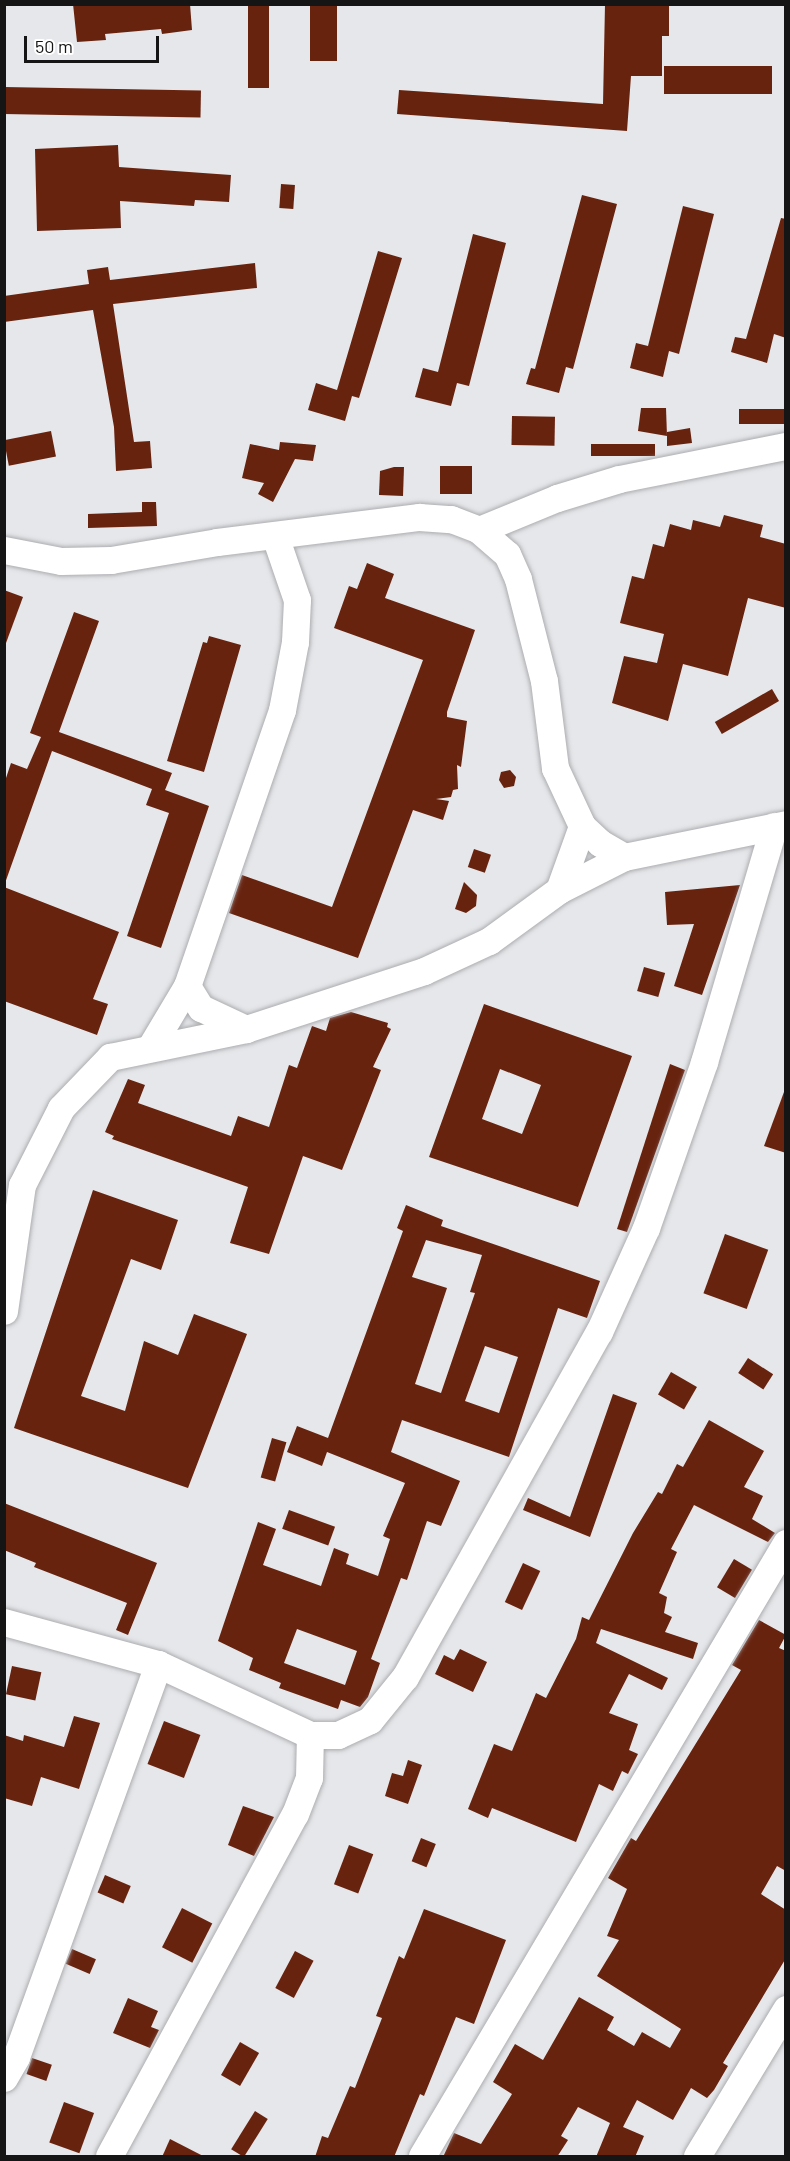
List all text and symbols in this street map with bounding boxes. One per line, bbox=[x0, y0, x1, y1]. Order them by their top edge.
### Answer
scale bar bbox=[27, 24, 162, 62]
text: 50 m bbox=[35, 35, 73, 57]

